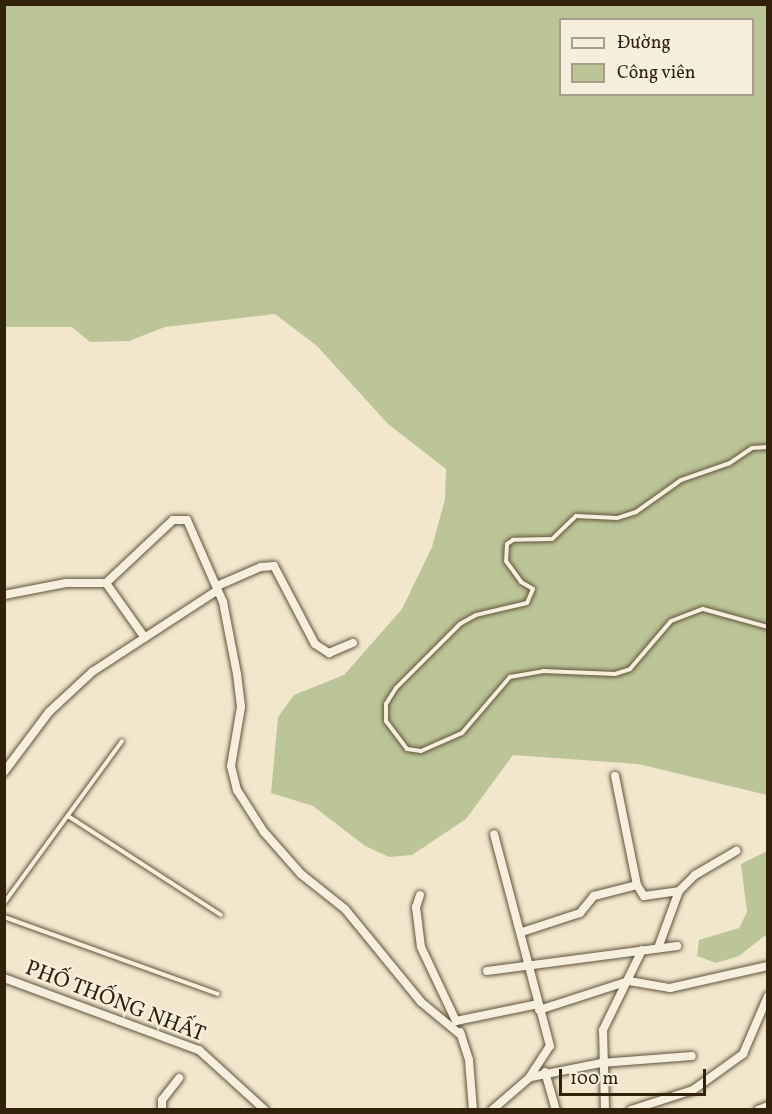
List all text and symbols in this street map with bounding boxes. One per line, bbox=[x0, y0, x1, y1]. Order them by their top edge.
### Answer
legend bbox=[559, 18, 754, 96]
text: Đường bbox=[617, 31, 671, 56]
text: Công viên bbox=[617, 61, 696, 86]
street label: PHỐ THỐNG NHẤT bbox=[21, 955, 209, 1049]
scale bar bbox=[562, 1057, 709, 1095]
text: 100 m bbox=[570, 1067, 619, 1092]

